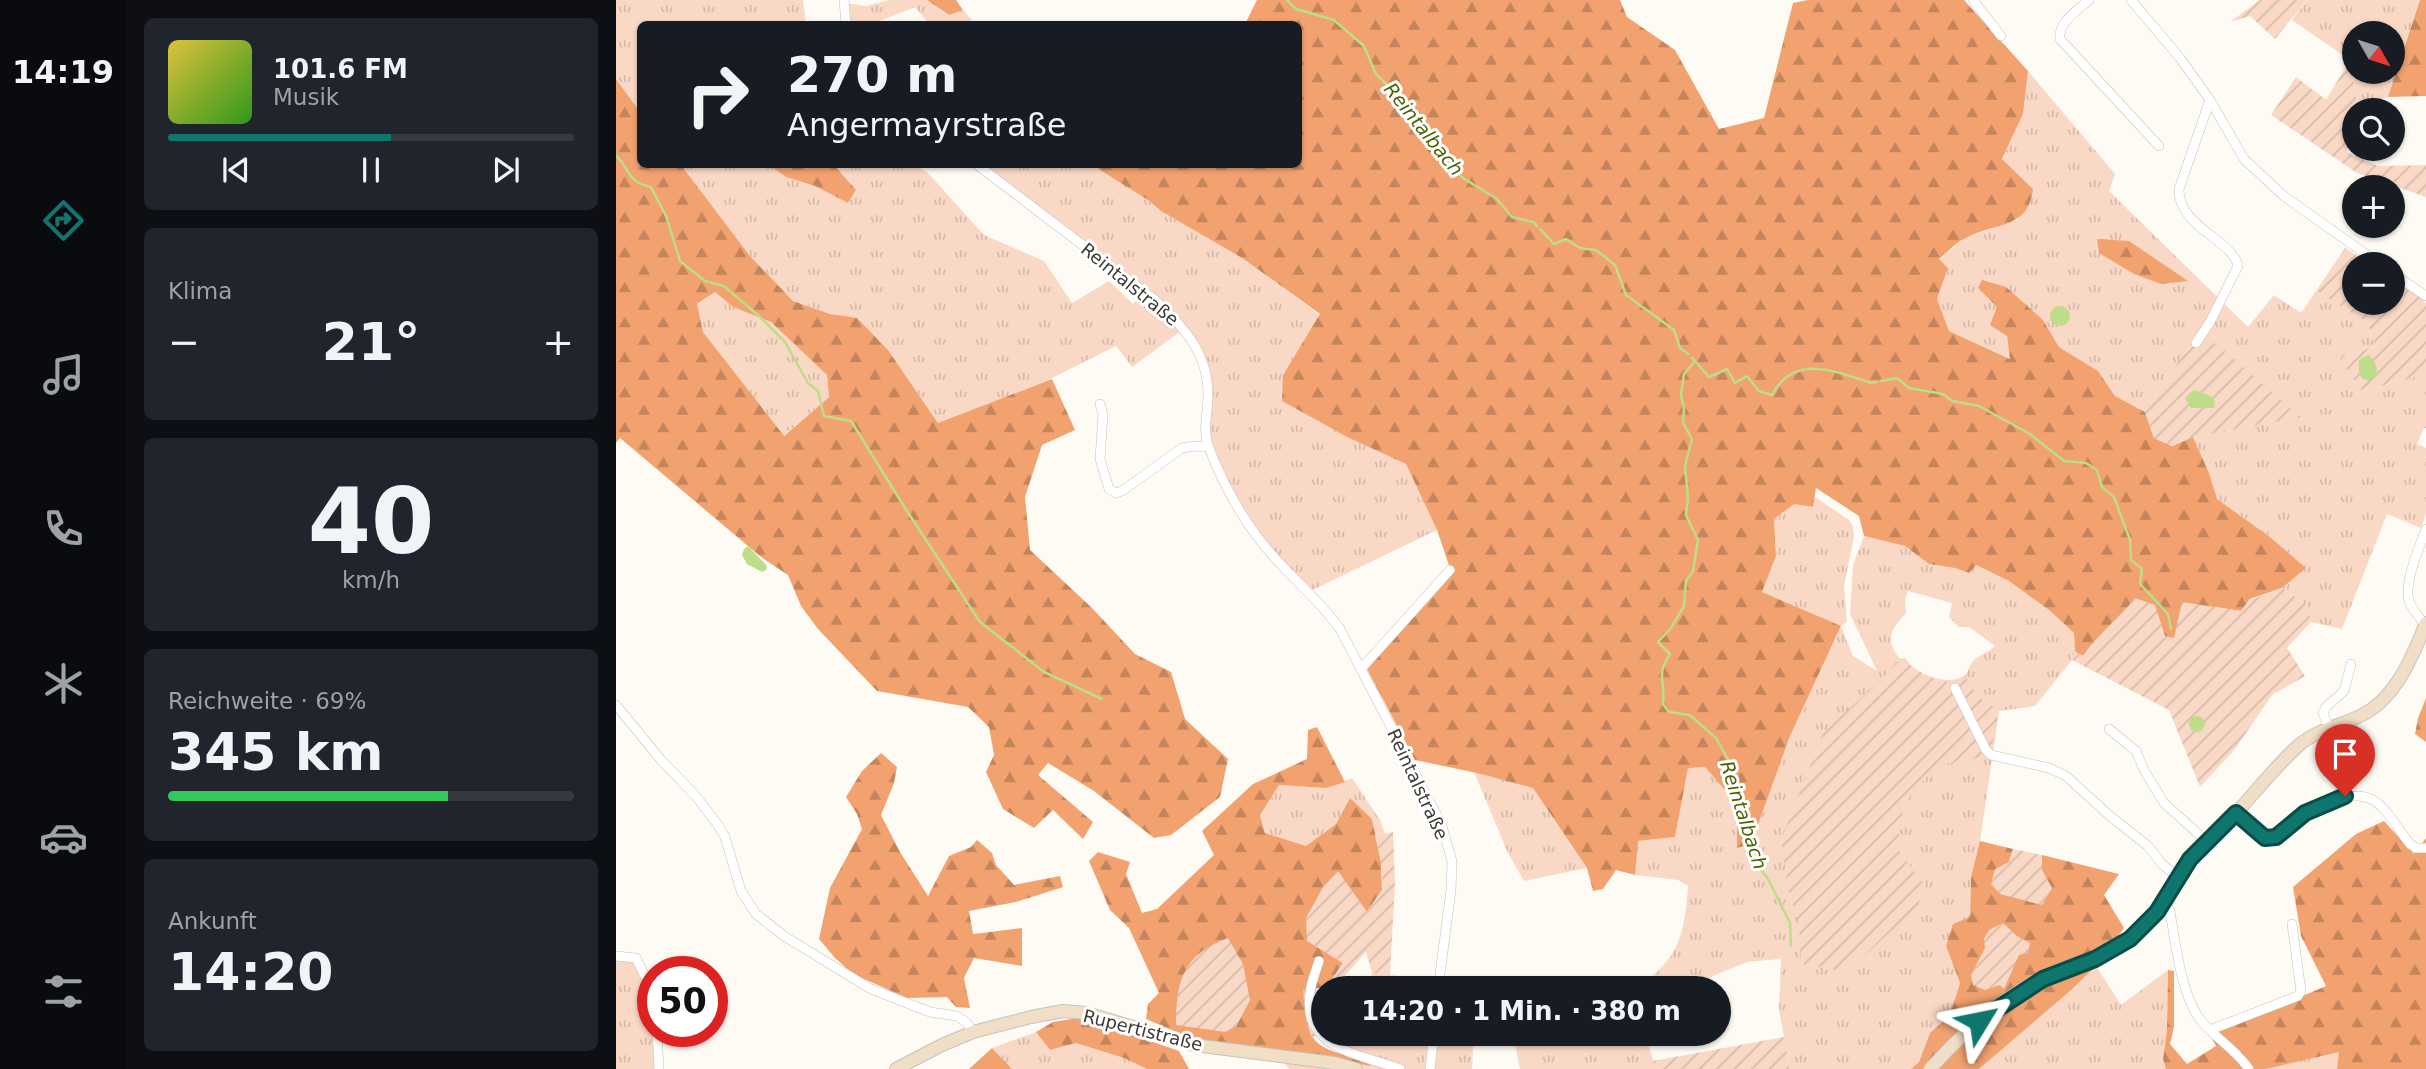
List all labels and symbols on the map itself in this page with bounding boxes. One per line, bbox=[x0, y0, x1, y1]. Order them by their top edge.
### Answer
north arrow bbox=[2342, 21, 2404, 84]
water label: Reintalbach bbox=[1380, 78, 1468, 180]
street label: Reintalstraße bbox=[1077, 238, 1183, 330]
pin bbox=[2315, 724, 2375, 796]
street label: Reintalstraße bbox=[1383, 725, 1453, 843]
water label: Reintalbach bbox=[1716, 758, 1772, 872]
speed limit sign: 50 bbox=[637, 956, 728, 1047]
position arrow bbox=[1942, 984, 2016, 1058]
street label: Rupertistraße bbox=[1081, 1005, 1205, 1055]

